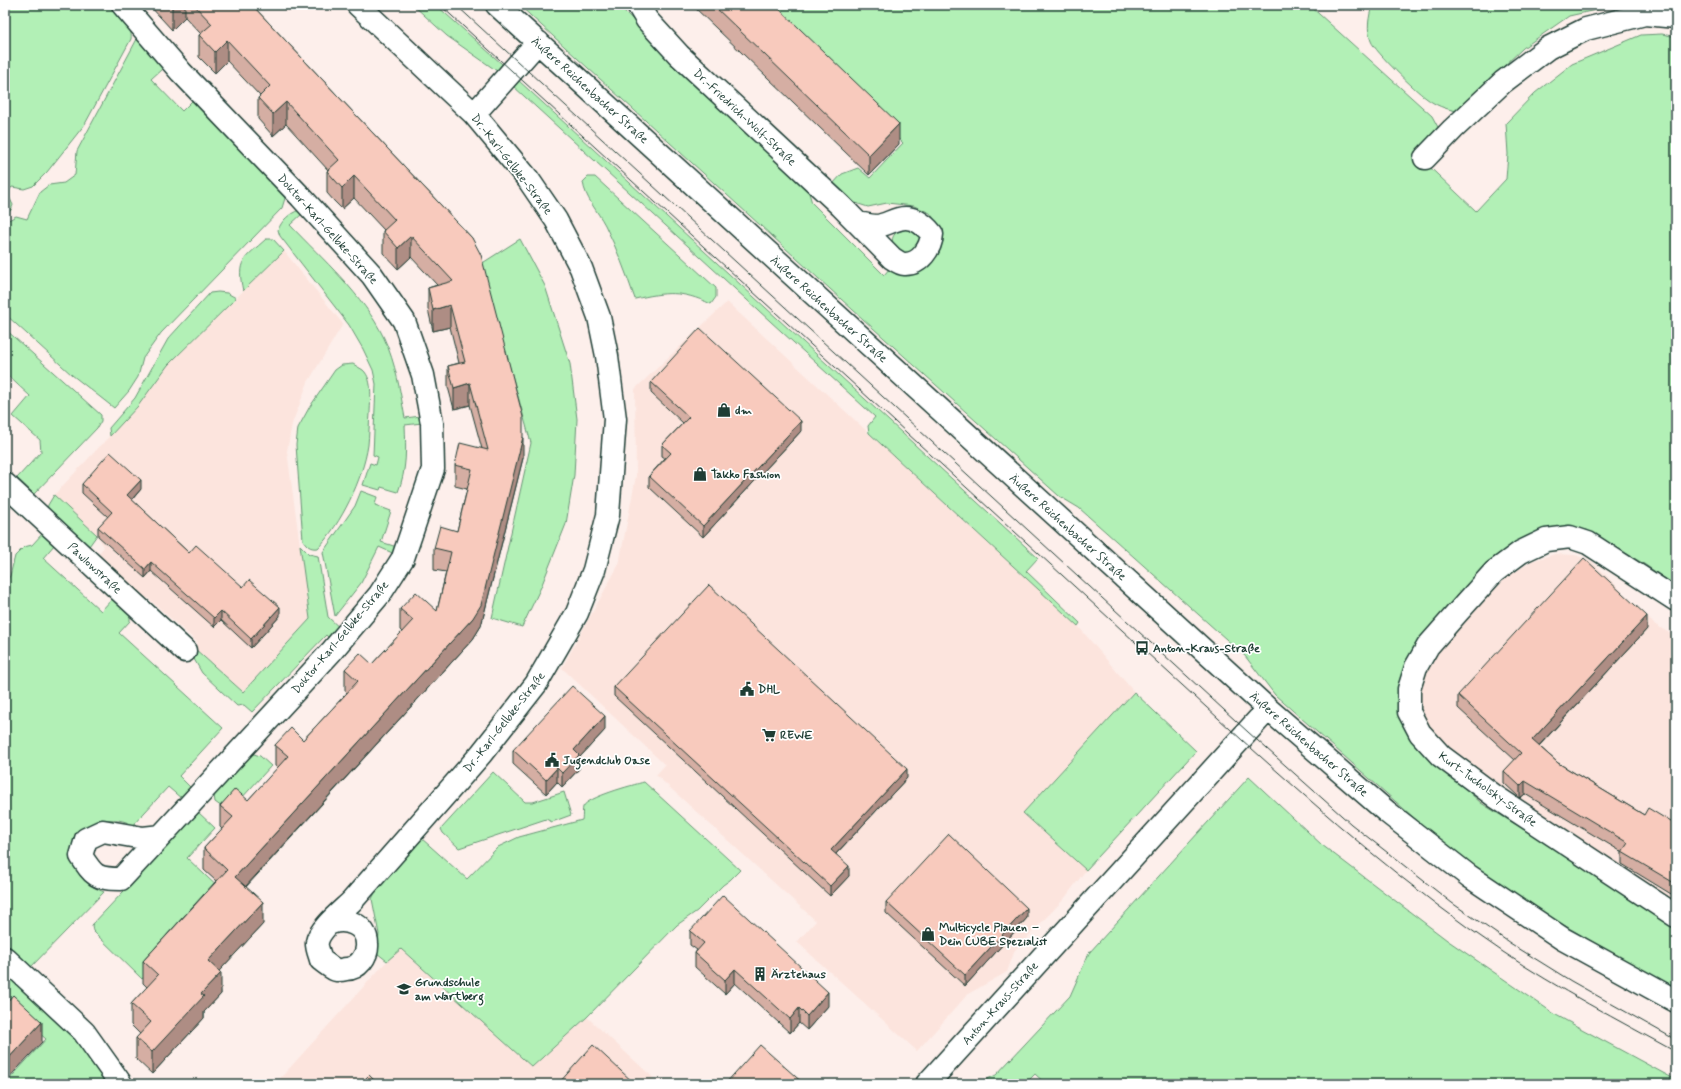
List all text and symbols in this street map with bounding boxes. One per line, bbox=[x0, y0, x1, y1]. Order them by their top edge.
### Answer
street label: Äußere Reichenbacher Straße bbox=[527, 34, 651, 148]
street label: Dr.-Friedrich-Wolf-Straße bbox=[689, 66, 799, 170]
street label: Dr.-Karl-Gelbke-Straße bbox=[467, 111, 556, 218]
street label: Doktor-Karl-Gelbke-Straße bbox=[273, 171, 381, 288]
street label: Äußere Reichenbacher Straße bbox=[766, 253, 890, 367]
shop icon: dm bbox=[716, 402, 732, 418]
place label: dm bbox=[735, 403, 752, 419]
shop icon: Takko Fashion bbox=[692, 466, 708, 482]
place label: Takko Fashion bbox=[711, 467, 780, 483]
street label: Äußere Reichenbacher Straße bbox=[1005, 471, 1129, 585]
street label: Pawlowstraße bbox=[64, 540, 125, 598]
street label: Doktor-Karl-Gelbke-Straße bbox=[289, 578, 393, 698]
bus stop icon: Anton-Kraus-Straße bbox=[1134, 640, 1150, 656]
place label: Anton-Kraus-Straße bbox=[1153, 641, 1260, 657]
street label: Dr.-Karl-Gelbke-Straße bbox=[460, 669, 549, 776]
public building icon: DHL bbox=[739, 681, 755, 697]
place label: DHL bbox=[758, 682, 781, 698]
street label: Äußere Reichenbacher Straße bbox=[1246, 689, 1371, 801]
supermarket icon: REWE bbox=[761, 727, 777, 743]
place label: REWE bbox=[780, 728, 813, 744]
street label: Kurt-Tucholsky-Straße bbox=[1435, 749, 1540, 831]
public building icon: Jugendclub Oase bbox=[544, 752, 560, 768]
place label: Jugendclub Oase bbox=[563, 753, 650, 770]
place label: Multicycle Plauen – Dein CUBE Spezialist bbox=[939, 920, 1048, 950]
shop icon: Multicycle Plauen – Dein CUBE Spezialist bbox=[920, 926, 936, 942]
street label: Anton-Kraus-Straße bbox=[959, 959, 1043, 1049]
building icon: Ärztehaus bbox=[752, 966, 768, 982]
place label: Ärztehaus bbox=[771, 967, 827, 983]
place label: Grundschule am Wartberg bbox=[415, 975, 484, 1006]
school or university icon: Grundschule am Wartberg bbox=[396, 981, 412, 997]

